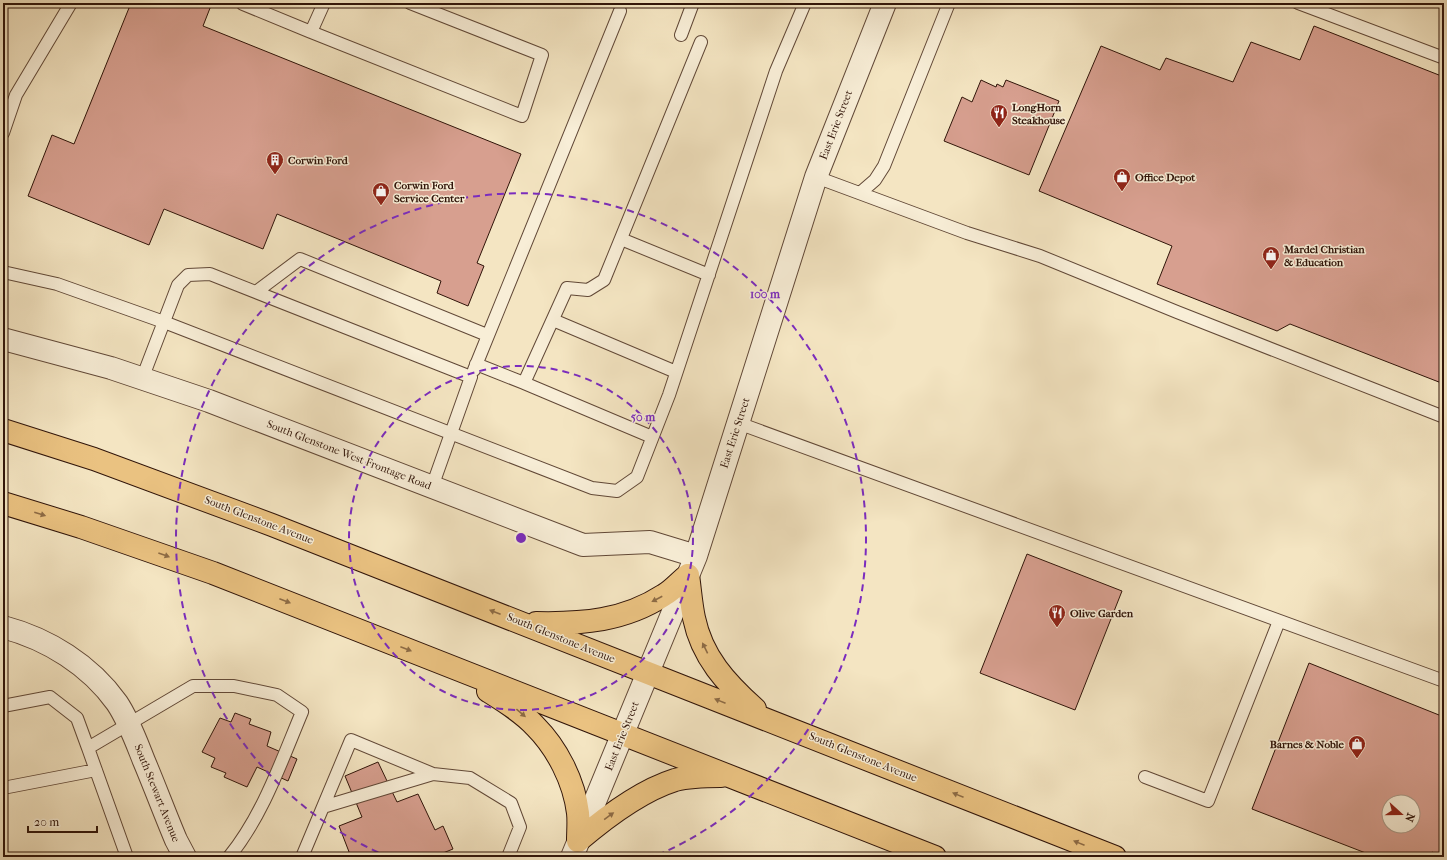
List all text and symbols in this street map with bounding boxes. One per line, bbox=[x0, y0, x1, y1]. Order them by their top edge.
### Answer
street label: East Erie Street bbox=[817, 88, 855, 162]
place label: LongHorn Steakhouse bbox=[1012, 101, 1066, 127]
restaurant icon: LongHorn Steakhouse bbox=[989, 103, 1009, 128]
building icon: Corwin Ford bbox=[265, 150, 285, 175]
place label: Corwin Ford bbox=[288, 154, 349, 167]
shop icon: Office Depot bbox=[1112, 167, 1132, 192]
place label: Office Depot bbox=[1135, 171, 1196, 184]
place label: Corwin Ford Service Center bbox=[394, 179, 465, 205]
shop icon: Corwin Ford Service Center bbox=[371, 181, 391, 206]
place label: Mardel Christian & Education bbox=[1283, 243, 1365, 269]
shop icon: Mardel Christian & Education bbox=[1261, 245, 1281, 270]
text: 100 m bbox=[750, 287, 781, 301]
street label: East Erie Street bbox=[717, 396, 753, 470]
text: 50 m bbox=[631, 410, 656, 424]
street label: South Glenstone West Frontage Road bbox=[265, 418, 434, 493]
street label: South Glenstone Avenue bbox=[203, 493, 316, 547]
one-way arrow bbox=[35, 511, 47, 517]
centre of rings bbox=[514, 531, 528, 545]
one-way arrow bbox=[158, 552, 170, 558]
one-way arrow bbox=[652, 595, 663, 602]
one-way arrow bbox=[280, 599, 292, 605]
restaurant icon: Olive Garden bbox=[1047, 603, 1067, 628]
place label: Olive Garden bbox=[1070, 607, 1134, 620]
one-way arrow bbox=[489, 608, 501, 614]
street label: South Glenstone Avenue bbox=[505, 610, 618, 666]
one-way arrow bbox=[702, 642, 708, 654]
one-way arrow bbox=[401, 646, 413, 652]
one-way arrow bbox=[714, 697, 726, 703]
street label: East Erie Street bbox=[602, 699, 642, 773]
one-way arrow bbox=[515, 709, 526, 718]
street label: South Glenstone Avenue bbox=[807, 729, 920, 785]
shop icon: Barnes & Noble bbox=[1347, 734, 1367, 759]
place label: Barnes & Noble bbox=[1270, 738, 1345, 751]
street label: South Stewart Avenue bbox=[131, 742, 183, 844]
one-way arrow bbox=[952, 791, 964, 797]
north arrow bbox=[1381, 794, 1421, 834]
scale bar bbox=[28, 808, 97, 834]
text: N bbox=[1402, 811, 1417, 824]
one-way arrow bbox=[603, 812, 614, 820]
text: 20 m bbox=[34, 815, 59, 829]
one-way arrow bbox=[1073, 839, 1085, 845]

